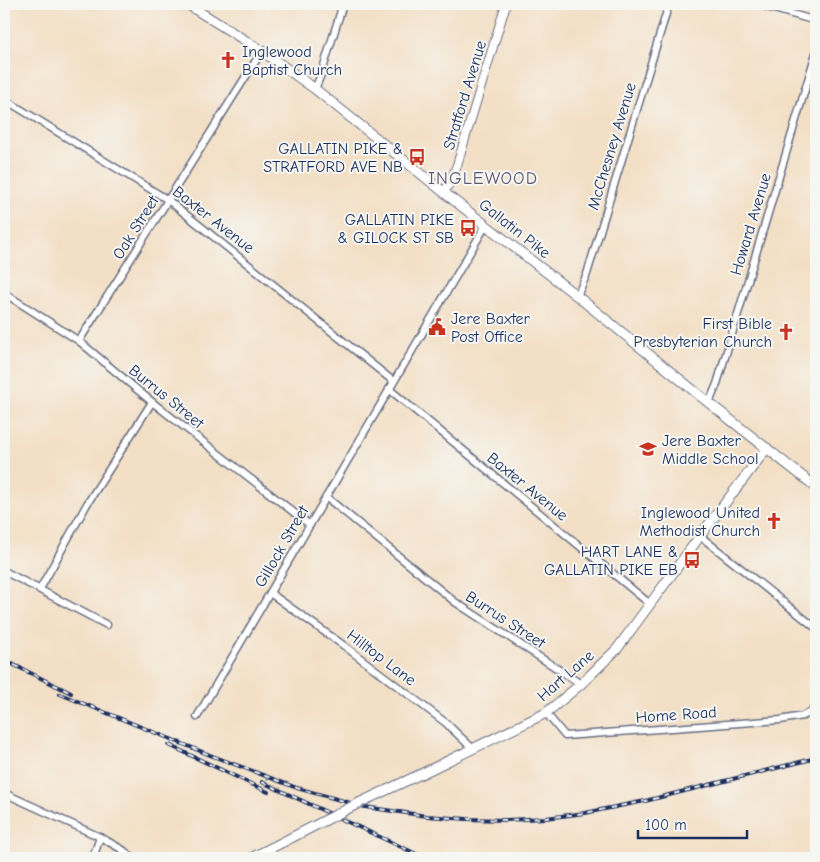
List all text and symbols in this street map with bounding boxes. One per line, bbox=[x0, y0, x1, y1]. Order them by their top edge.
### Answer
street label: Stratford Avenue bbox=[440, 38, 490, 152]
place label: Inglewood Baptist Church bbox=[242, 43, 342, 79]
church icon: Inglewood Baptist Church bbox=[218, 50, 238, 70]
street label: McChesney Avenue bbox=[584, 80, 640, 212]
place label: GALLATIN PIKE & STRATFORD AVE NB bbox=[263, 140, 403, 176]
bus stop icon: GALLATIN PIKE & STRATFORD AVE NB bbox=[407, 147, 427, 167]
district label: INGLEWOOD bbox=[428, 168, 538, 189]
street label: Howard Avenue bbox=[727, 171, 775, 278]
street label: Baxter Avenue bbox=[169, 182, 258, 257]
street label: Oak Street bbox=[109, 192, 163, 263]
street label: Gallatin Pike bbox=[475, 195, 554, 262]
place label: GALLATIN PIKE & GILOCK ST SB bbox=[337, 211, 454, 247]
bus stop icon: GALLATIN PIKE & GILOCK ST SB bbox=[458, 218, 478, 238]
place label: Jere Baxter Post Office bbox=[451, 310, 531, 346]
place label: First Bible Presbyterian Church bbox=[633, 315, 772, 351]
public building icon: Jere Baxter Post Office bbox=[427, 317, 447, 337]
church icon: First Bible Presbyterian Church bbox=[776, 322, 796, 342]
street label: Burrus Street bbox=[125, 361, 208, 433]
place label: Jere Baxter Middle School bbox=[662, 432, 758, 468]
school or university icon: Jere Baxter Middle School bbox=[638, 439, 658, 459]
street label: Baxter Avenue bbox=[484, 449, 571, 525]
street label: Gillock Street bbox=[251, 502, 313, 591]
place label: Inglewood United Methodist Church bbox=[640, 504, 760, 540]
church icon: Inglewood United Methodist Church bbox=[764, 511, 784, 531]
place label: HART LANE & GALLATIN PIKE EB bbox=[544, 543, 678, 579]
bus stop icon: HART LANE & GALLATIN PIKE EB bbox=[682, 550, 702, 570]
street label: Burrus Street bbox=[462, 587, 549, 652]
street label: Hilltop Lane bbox=[343, 626, 419, 690]
street label: Hart Lane bbox=[534, 646, 598, 705]
street label: Home Road bbox=[635, 703, 717, 727]
scale bar bbox=[638, 807, 746, 839]
text: 100 m bbox=[645, 816, 687, 834]

